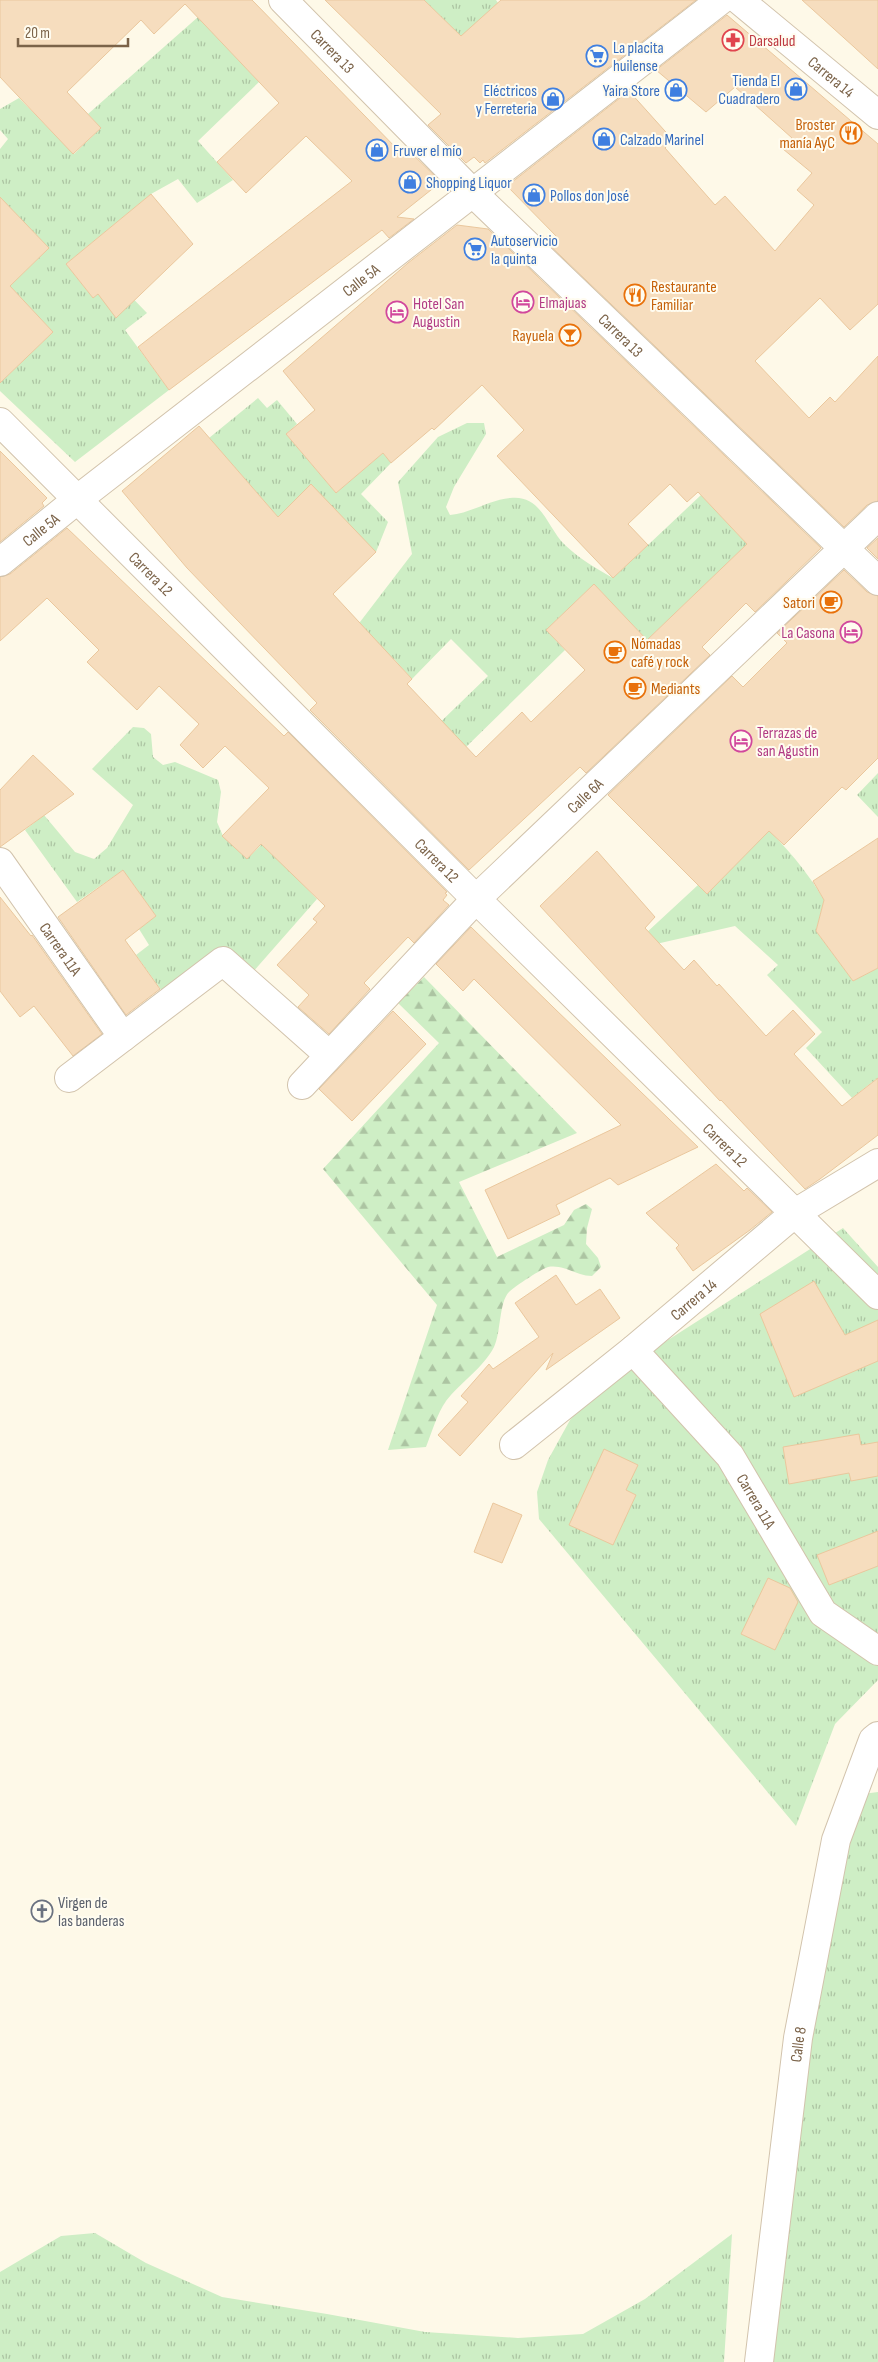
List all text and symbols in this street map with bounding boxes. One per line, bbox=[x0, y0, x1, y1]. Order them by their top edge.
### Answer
scale bar bbox=[18, 15, 128, 47]
text: 20 m bbox=[25, 24, 50, 43]
street label: Carrera 13 bbox=[306, 26, 358, 78]
pharmacy icon: Darsalud bbox=[721, 28, 745, 52]
place label: Darsalud bbox=[749, 32, 795, 51]
place label: La placita huilense bbox=[613, 39, 664, 76]
supermarket icon: La placita huilense bbox=[585, 44, 609, 68]
street label: Carrera 14 bbox=[803, 53, 858, 103]
place label: Tienda El Cuadradero bbox=[718, 72, 780, 109]
shop icon: Tienda El Cuadradero bbox=[784, 77, 808, 101]
shop icon: Yaira Store bbox=[664, 78, 688, 102]
place label: Eléctricos y Ferreteria bbox=[476, 82, 537, 119]
place label: Yaira Store bbox=[603, 82, 660, 101]
shop icon: Eléctricos y Ferreteria bbox=[541, 87, 565, 111]
place label: Broster manía AyC bbox=[779, 116, 835, 153]
restaurant icon: Broster manía AyC bbox=[839, 121, 863, 145]
shop icon: Calzado Marinel bbox=[592, 127, 616, 151]
place label: Calzado Marinel bbox=[620, 131, 704, 150]
shop icon: Fruver el mío bbox=[365, 138, 389, 162]
place label: Fruver el mío bbox=[393, 142, 462, 161]
shop icon: Shopping Liquor bbox=[398, 170, 422, 194]
place label: Shopping Liquor bbox=[426, 174, 512, 193]
shop icon: Pollos don José bbox=[522, 183, 546, 207]
place label: Pollos don José bbox=[550, 187, 629, 206]
place label: Autoservicio la quinta bbox=[490, 232, 558, 269]
supermarket icon: Autoservicio la quinta bbox=[463, 237, 487, 261]
street label: Calle 5A bbox=[339, 260, 384, 301]
place label: Restaurante Familiar bbox=[651, 278, 717, 315]
restaurant icon: Restaurante Familiar bbox=[623, 283, 647, 307]
hotel icon: Elmajuas bbox=[511, 290, 535, 314]
place label: Elmajuas bbox=[539, 294, 587, 313]
place label: Hotel San Augustin bbox=[412, 295, 464, 332]
hotel icon: Hotel San Augustin bbox=[385, 300, 409, 324]
street label: Carrera 13 bbox=[594, 310, 646, 362]
bar icon: Rayuela bbox=[558, 323, 582, 347]
place label: Rayuela bbox=[512, 327, 554, 346]
street label: Calle 5A bbox=[19, 510, 64, 551]
street label: Carrera 12 bbox=[124, 549, 176, 601]
cafe icon: Satori bbox=[819, 590, 843, 614]
place label: Satori bbox=[783, 594, 815, 613]
hotel icon: La Casona bbox=[839, 620, 863, 644]
place label: La Casona bbox=[781, 624, 835, 643]
place label: Nómadas café y rock bbox=[631, 635, 689, 672]
cafe icon: Nómadas café y rock bbox=[603, 640, 627, 664]
cafe icon: Mediants bbox=[623, 676, 647, 700]
place label: Mediants bbox=[651, 680, 700, 699]
place label: Terrazas de san Agustin bbox=[757, 724, 819, 761]
hotel icon: Terrazas de san Agustin bbox=[729, 729, 753, 753]
street label: Calle 6A bbox=[564, 775, 608, 818]
street label: Carrera 12 bbox=[410, 835, 462, 887]
street label: Carrera 11A bbox=[35, 919, 85, 980]
street label: Carrera 12 bbox=[698, 1120, 750, 1172]
street label: Carrera 14 bbox=[667, 1275, 721, 1325]
street label: Carrera 11A bbox=[732, 1471, 779, 1533]
place label: Virgen de las banderas bbox=[58, 1894, 125, 1931]
church icon: Virgen de las banderas bbox=[30, 1899, 54, 1923]
street label: Calle 8 bbox=[787, 2025, 811, 2063]

